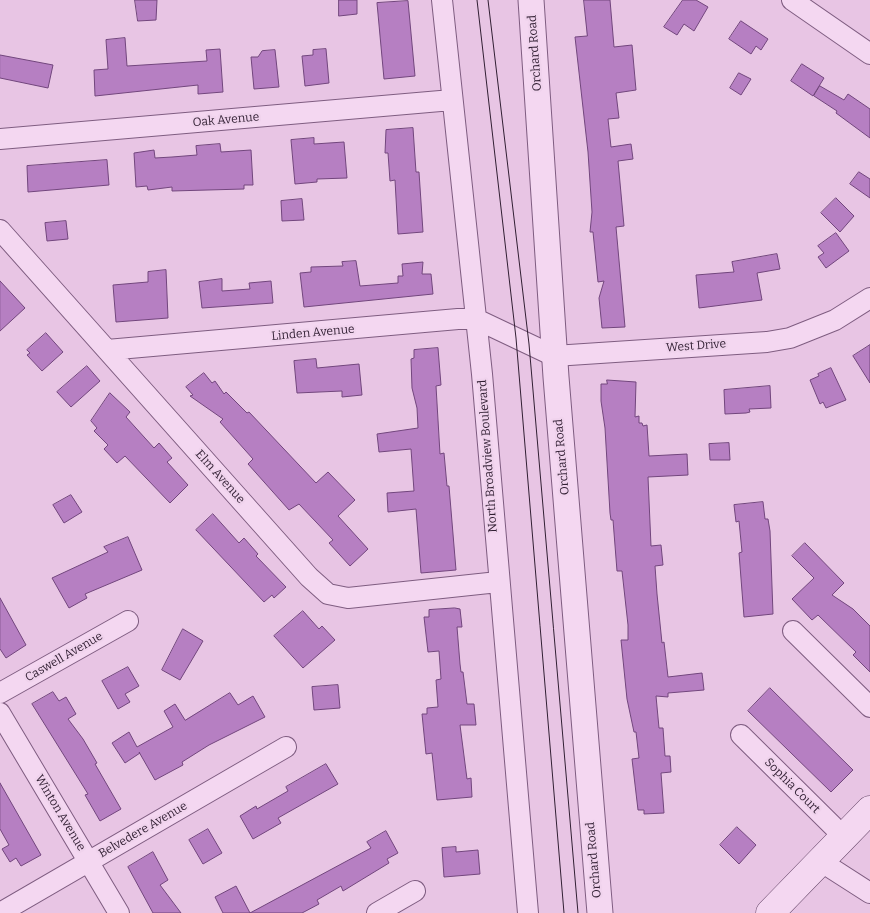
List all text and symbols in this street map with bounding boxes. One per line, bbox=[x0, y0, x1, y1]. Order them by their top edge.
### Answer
street label: Orchard Road bbox=[525, 14, 545, 92]
street label: Oak Avenue bbox=[192, 110, 260, 130]
street label: Linden Avenue bbox=[271, 322, 355, 344]
street label: West Drive bbox=[666, 337, 726, 355]
street label: North Broadview Boulevard bbox=[475, 379, 501, 533]
street label: Orchard Road bbox=[551, 418, 573, 496]
street label: Elm Avenue bbox=[192, 447, 248, 507]
street label: Caswell Avenue bbox=[23, 629, 105, 685]
street label: Sophia Court bbox=[761, 755, 823, 817]
street label: Winton Avenue bbox=[32, 772, 88, 854]
street label: Belvedere Avenue bbox=[96, 799, 190, 861]
street label: Orchard Road bbox=[583, 821, 605, 899]

